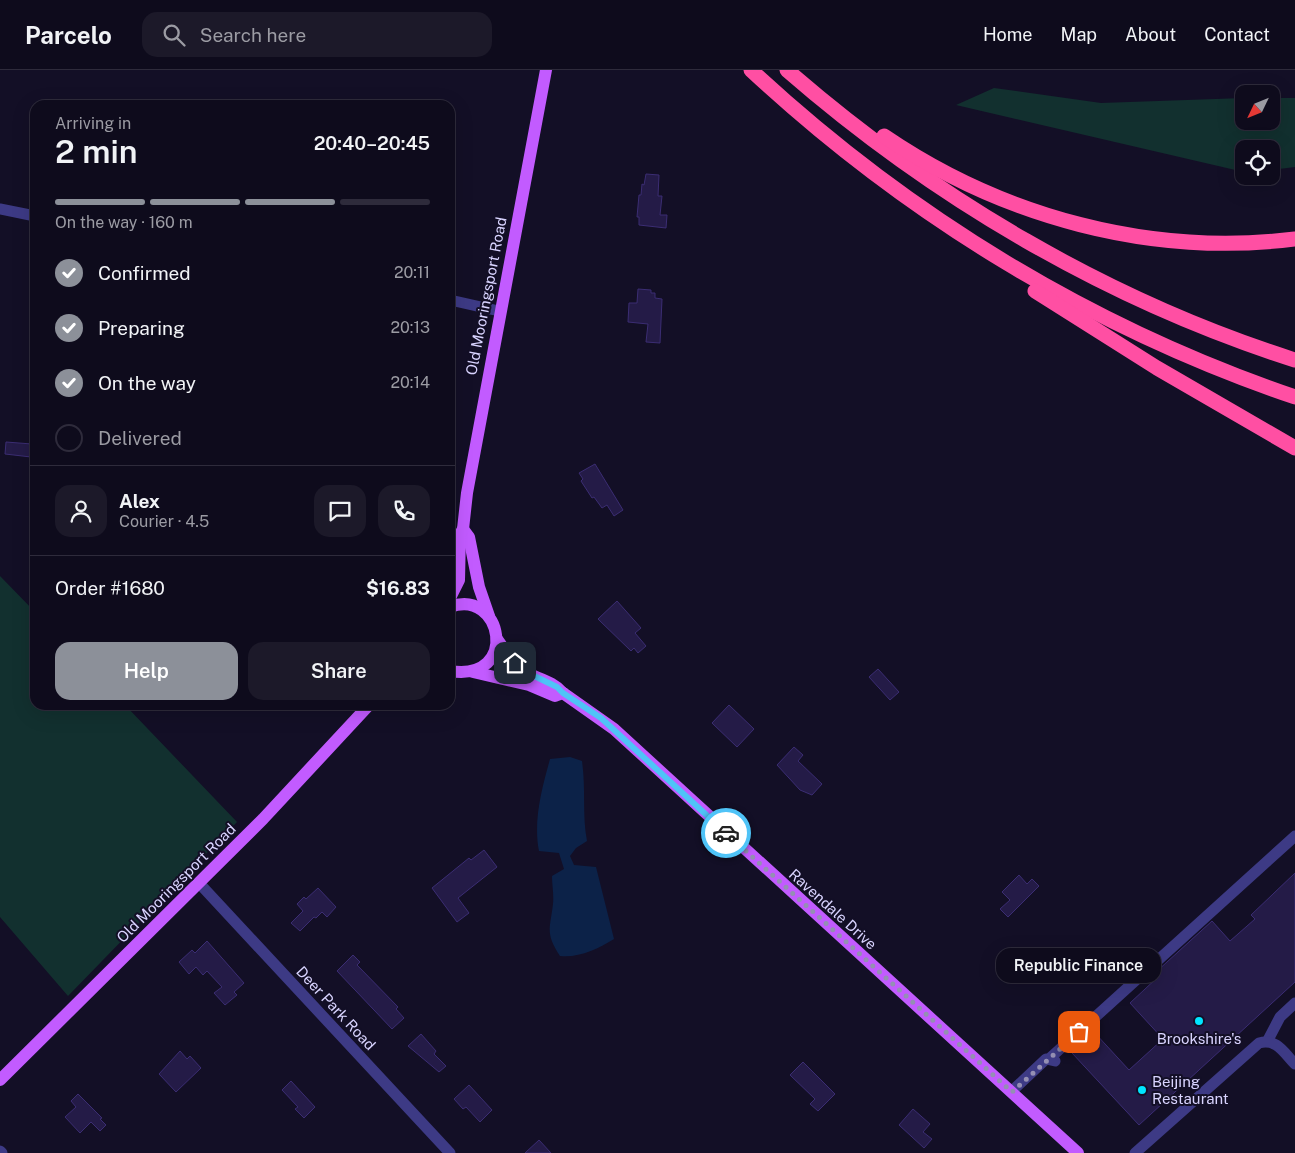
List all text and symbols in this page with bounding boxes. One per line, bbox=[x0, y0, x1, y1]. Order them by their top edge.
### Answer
search box bbox=[142, 12, 492, 57]
text: Parcelo bbox=[25, 21, 112, 49]
icon: search bbox=[160, 21, 188, 49]
text: Search here bbox=[200, 24, 306, 46]
text: Home bbox=[983, 24, 1033, 45]
text: Map bbox=[1061, 24, 1097, 45]
text: About bbox=[1125, 24, 1176, 45]
text: Contact bbox=[1204, 24, 1270, 45]
north arrow bbox=[1235, 85, 1280, 130]
map controls bbox=[1235, 85, 1280, 185]
text: Arriving in bbox=[55, 114, 131, 133]
text: 20:40–20:45 bbox=[314, 132, 430, 154]
text: 2 min bbox=[55, 133, 138, 170]
button: locate bbox=[1235, 140, 1280, 185]
text: On the way · 160 m bbox=[55, 213, 193, 232]
street label: Old Mooringsport Road bbox=[462, 215, 510, 377]
icon: check bbox=[55, 259, 83, 287]
text: Confirmed bbox=[98, 262, 191, 284]
text: 20:11 bbox=[394, 263, 430, 282]
icon: check bbox=[55, 314, 83, 342]
text: Preparing bbox=[98, 317, 185, 339]
text: 20:13 bbox=[390, 318, 430, 337]
icon: check bbox=[55, 369, 83, 397]
text: On the way bbox=[98, 372, 196, 394]
text: 20:14 bbox=[390, 373, 430, 392]
text: Delivered bbox=[98, 427, 182, 449]
button: person bbox=[55, 485, 107, 537]
button: chat bbox=[314, 485, 366, 537]
button: phone bbox=[378, 485, 430, 537]
text: Alex bbox=[119, 490, 160, 512]
text: Courier · 4.5 bbox=[119, 512, 209, 531]
text: Order #1680 bbox=[55, 577, 165, 599]
text: $16.83 bbox=[366, 577, 430, 599]
button: Help bbox=[55, 642, 238, 700]
button: Share bbox=[248, 642, 430, 700]
pin bbox=[494, 642, 536, 684]
icon: home bbox=[501, 649, 529, 677]
courier bbox=[701, 808, 751, 858]
icon: car bbox=[712, 819, 740, 847]
street label: Old Mooringsport Road bbox=[113, 820, 239, 946]
street label: Ravendale Drive bbox=[786, 865, 880, 953]
callout: Republic Finance bbox=[996, 947, 1162, 982]
text: Republic Finance bbox=[1014, 956, 1143, 975]
street label: Deer Park Road bbox=[293, 963, 379, 1053]
pin bbox=[1058, 1011, 1100, 1053]
marker: Brookshire's bbox=[1193, 1015, 1205, 1027]
icon: bag bbox=[1065, 1018, 1093, 1046]
place label: Brookshire's bbox=[1157, 1030, 1241, 1047]
place label: Beijing Restaurant bbox=[1152, 1073, 1229, 1107]
marker: Beijing Restaurant bbox=[1136, 1084, 1148, 1096]

